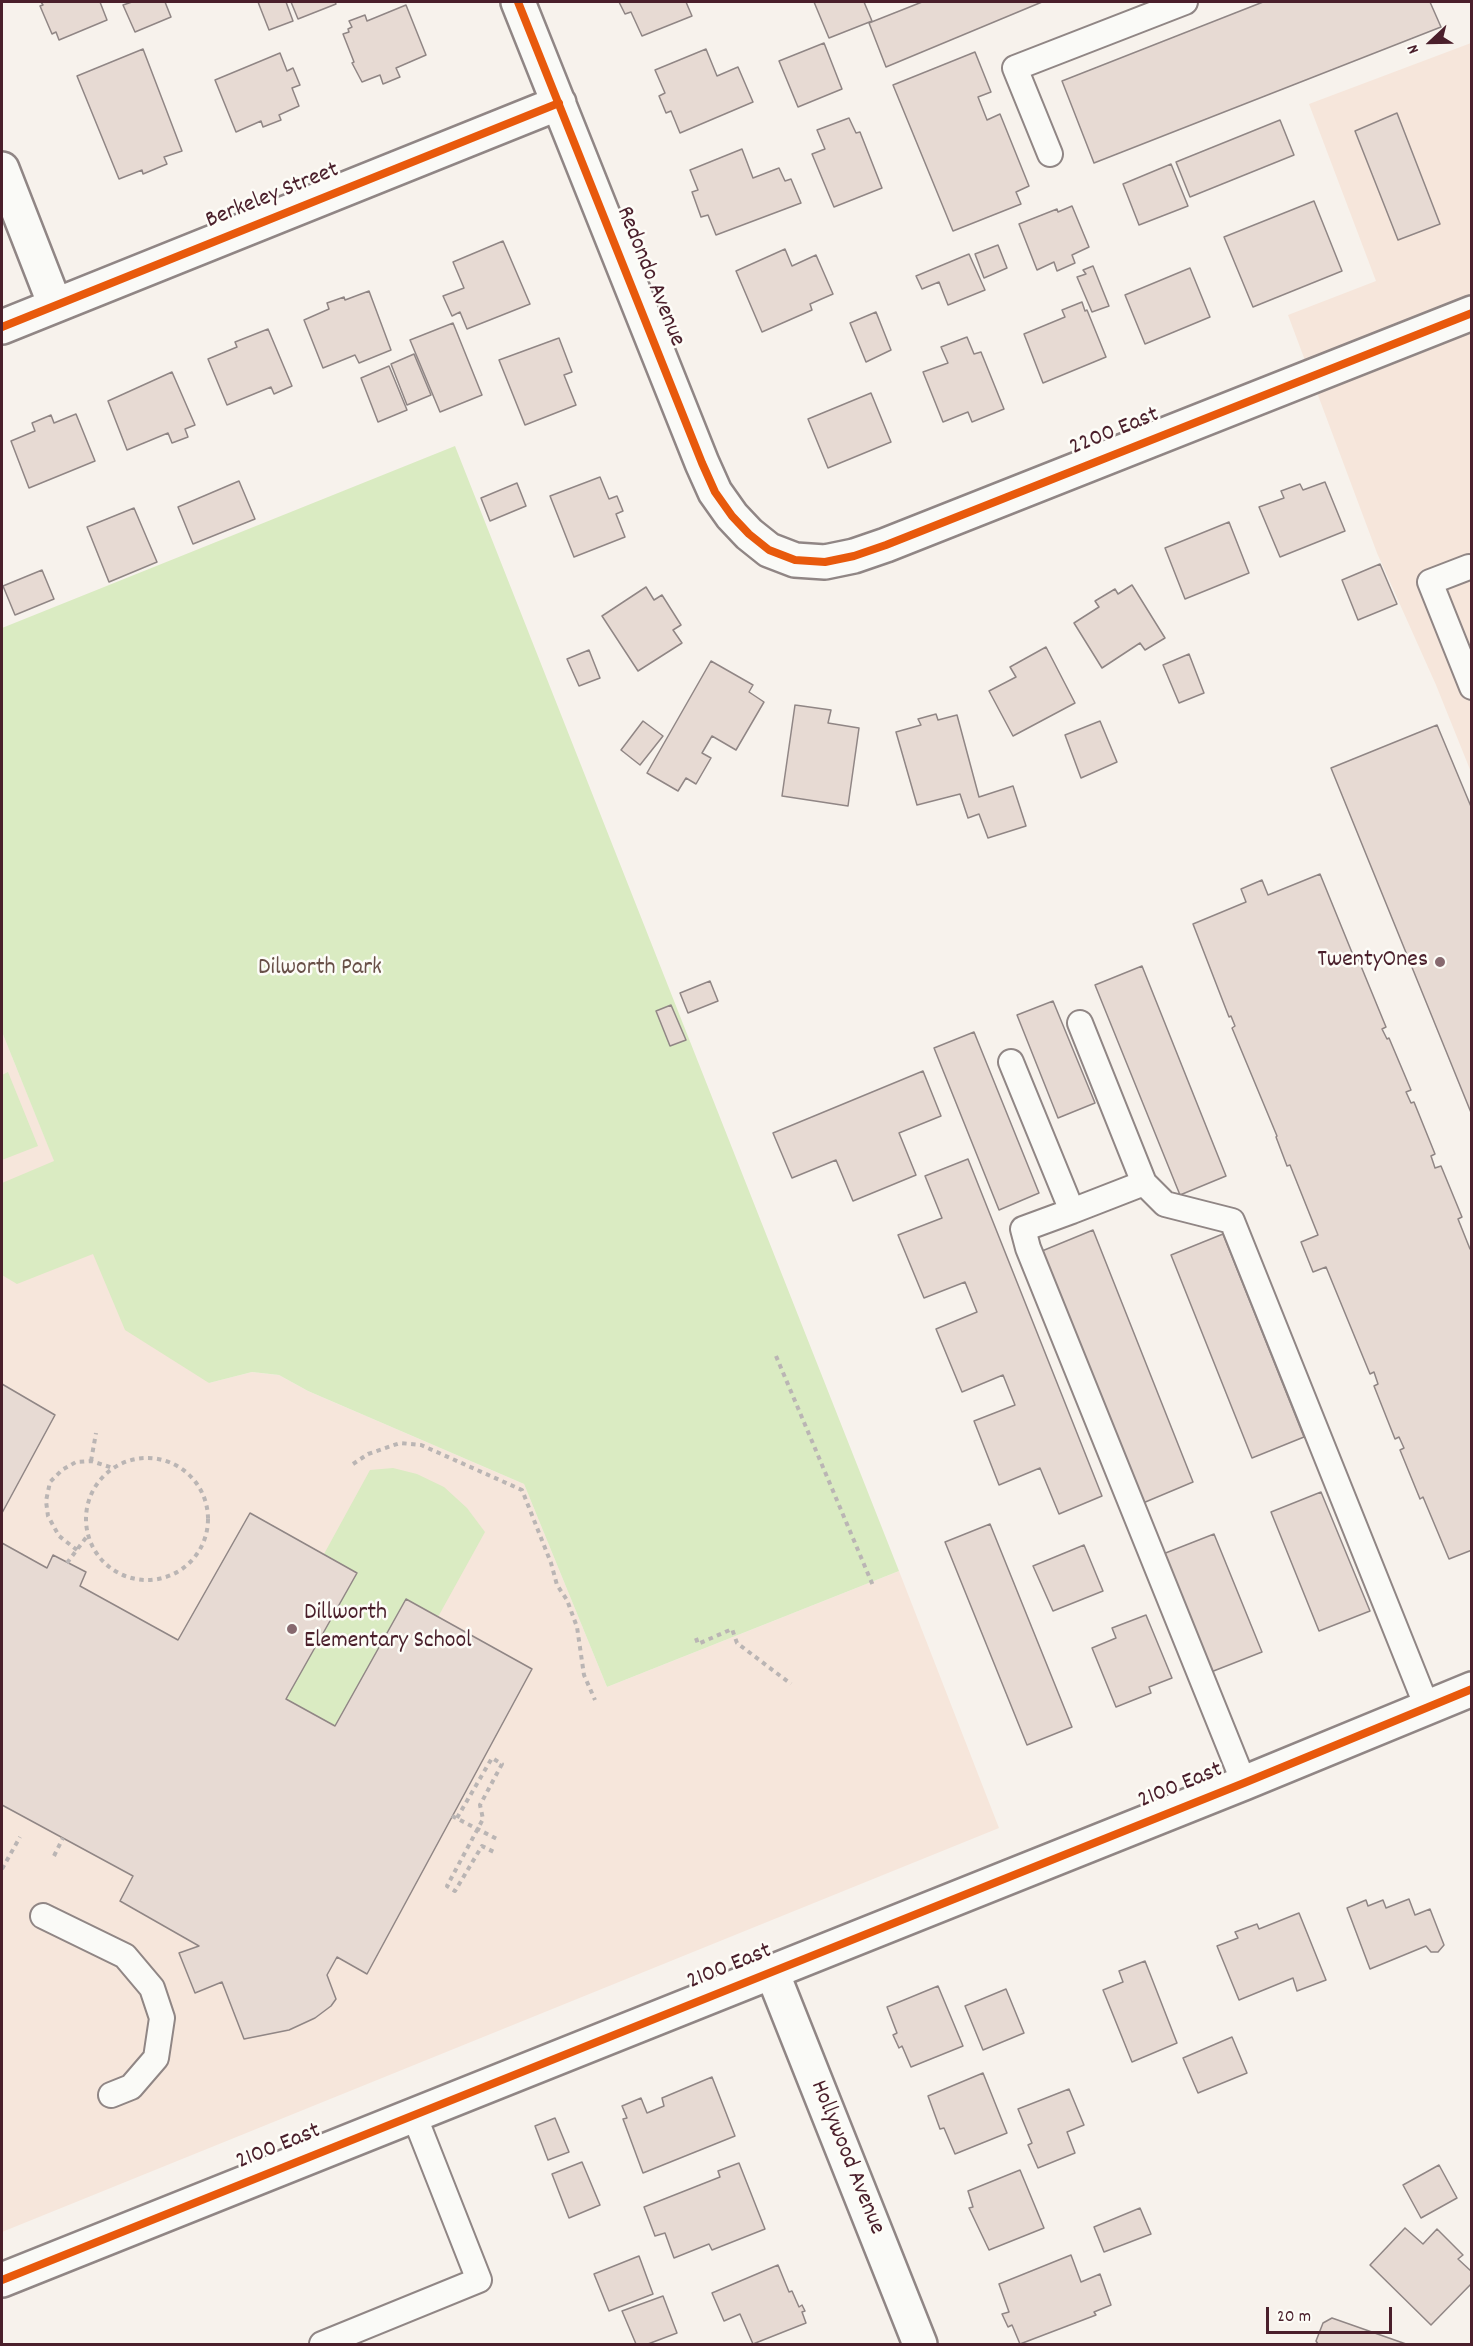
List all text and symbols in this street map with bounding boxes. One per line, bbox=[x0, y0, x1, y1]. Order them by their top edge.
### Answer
north arrow bbox=[1401, 12, 1461, 72]
text: N bbox=[1402, 41, 1426, 57]
street label: Berkeley Street bbox=[202, 157, 344, 237]
street label: Redondo Avenue bbox=[608, 203, 690, 351]
street label: 2200 East bbox=[1066, 402, 1164, 464]
place label: TwentyOnes bbox=[1317, 948, 1428, 976]
marker: TwentyOnes bbox=[1433, 955, 1447, 969]
park label: Dilworth Park bbox=[258, 956, 382, 984]
place label: Dillworth Elementary School bbox=[304, 1601, 472, 1657]
marker: Dillworth Elementary School bbox=[285, 1622, 299, 1636]
street label: 2100 East bbox=[1135, 1757, 1227, 1817]
street label: 2100 East bbox=[684, 1938, 776, 1998]
street label: Hollywood Avenue bbox=[802, 2077, 890, 2239]
street label: 2100 East bbox=[233, 2118, 325, 2178]
scale bar bbox=[1269, 2295, 1395, 2333]
text: 20 m bbox=[1277, 2305, 1311, 2330]

